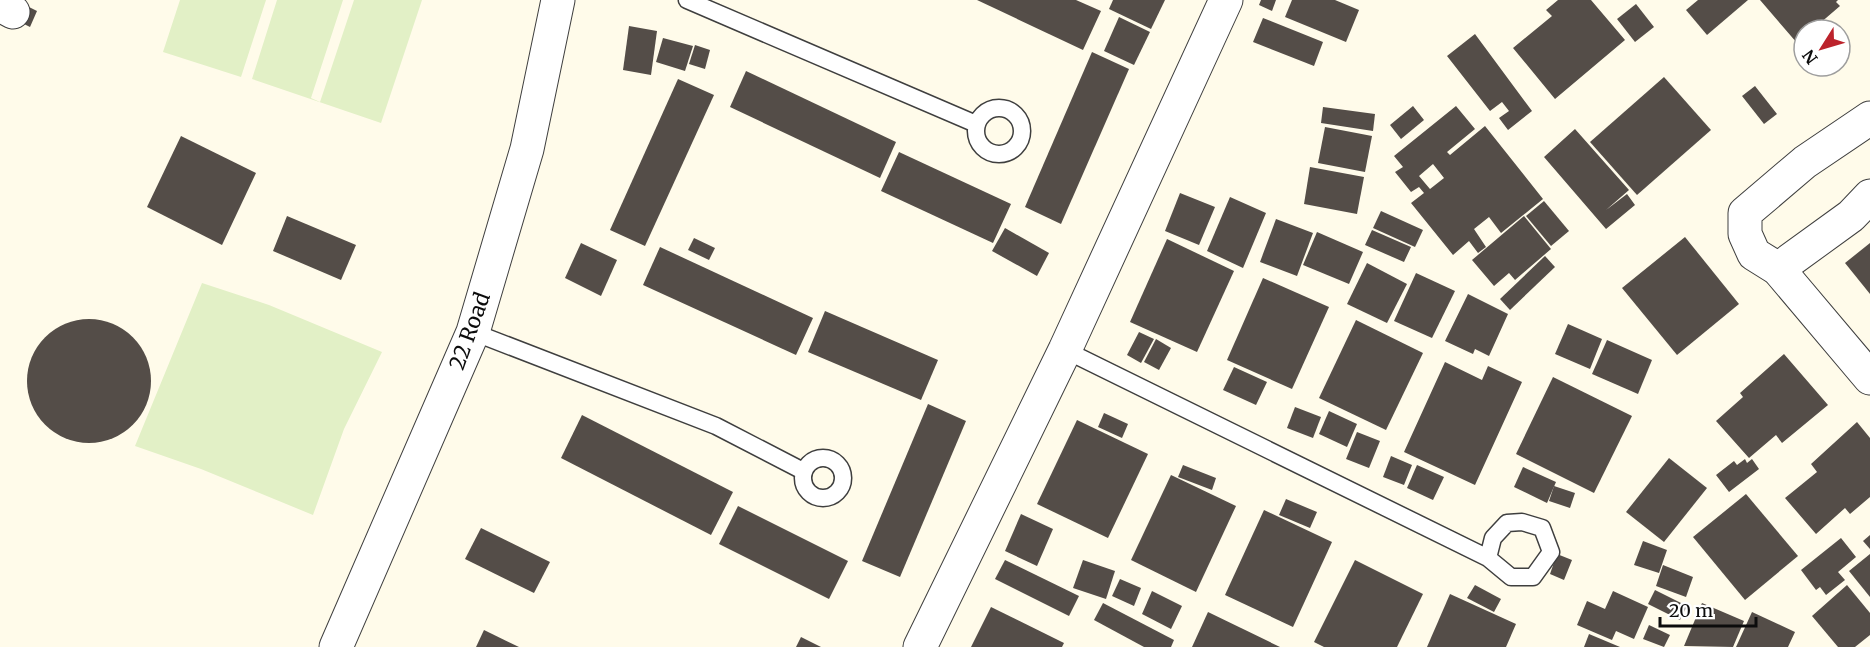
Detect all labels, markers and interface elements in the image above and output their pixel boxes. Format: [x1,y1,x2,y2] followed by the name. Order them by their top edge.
[1792,18,1852,78] north arrow
[1798,46,1822,68] text: N
[443,288,496,373] street label: 22 Road
[1660,590,1756,628] scale bar
[1669,599,1713,622] text: 20 m

